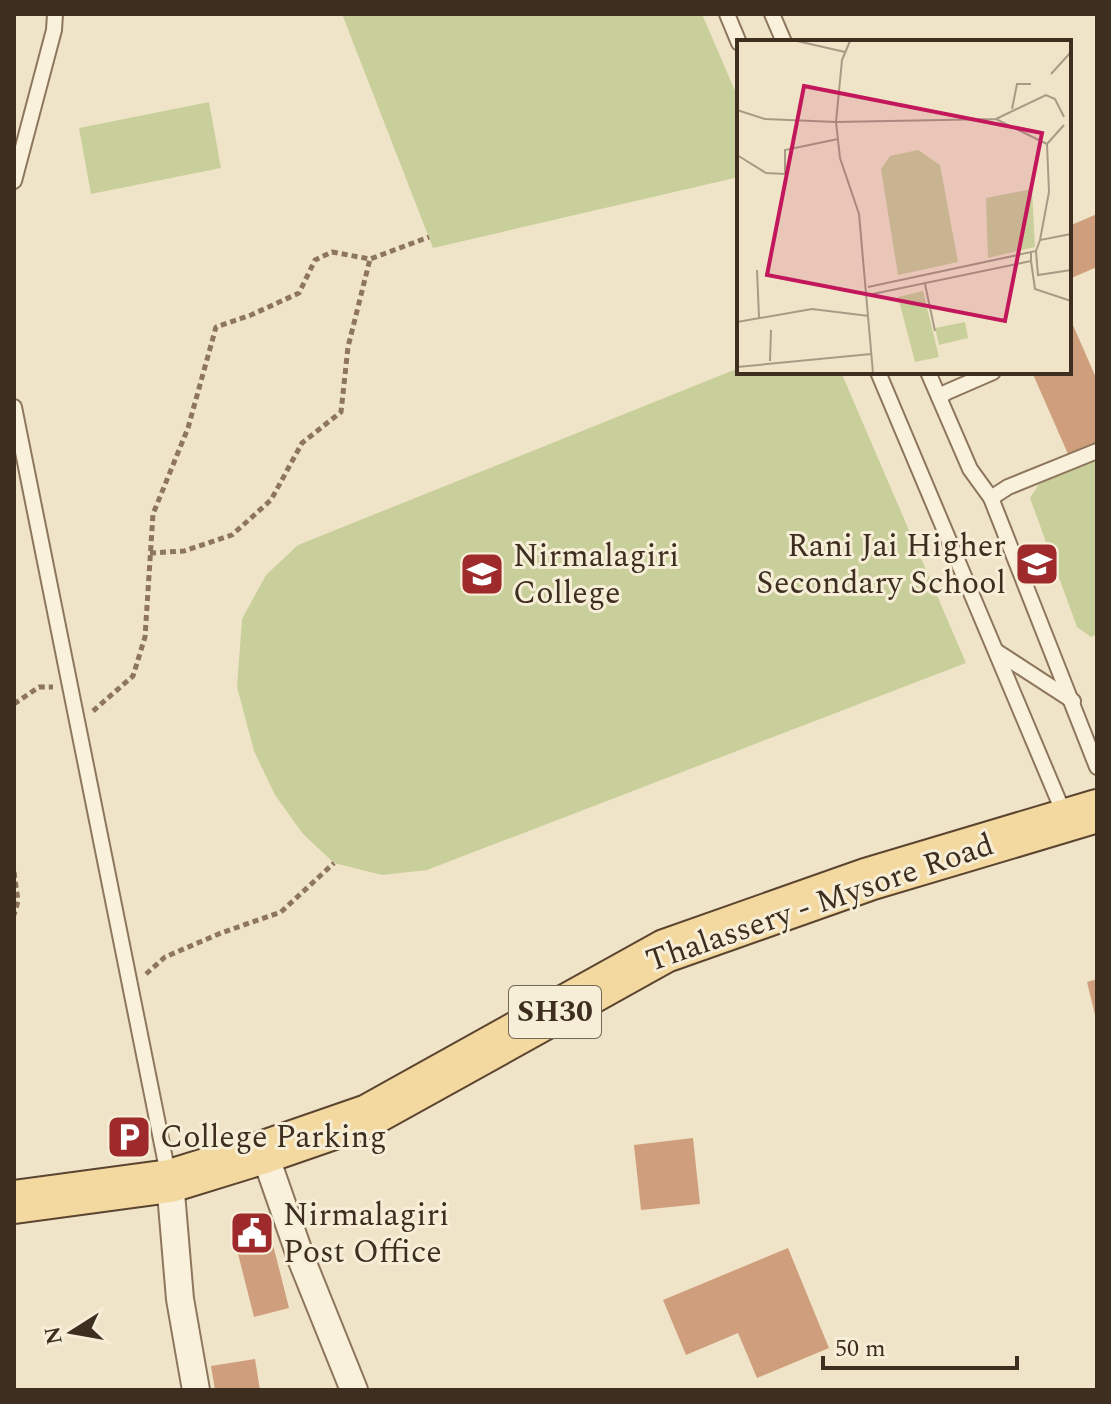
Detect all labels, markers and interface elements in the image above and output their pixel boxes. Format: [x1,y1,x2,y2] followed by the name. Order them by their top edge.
[737,40,1071,374] inset map
[756,522,1006,608] place label: Rani Jai Higher Secondary School
[513,532,679,618] place label: Nirmalagiri College
[1013,540,1061,588] school or university icon: Rani Jai Higher Secondary School
[458,550,506,598] school or university icon: Nirmalagiri College
[639,820,1001,986] street label: Thalassery - Mysore Road
[509,986,601,1038] road number: SH30
[105,1113,153,1161] parking icon: College Parking
[160,1113,387,1162] place label: College Parking
[283,1191,449,1277] place label: Nirmalagiri Post Office
[228,1209,276,1257] public building icon: Nirmalagiri Post Office
[32,1292,112,1372] north arrow
[823,1320,1017,1370] scale bar
[36,1324,72,1347] text: N
[835,1331,886,1367] text: 50 m

